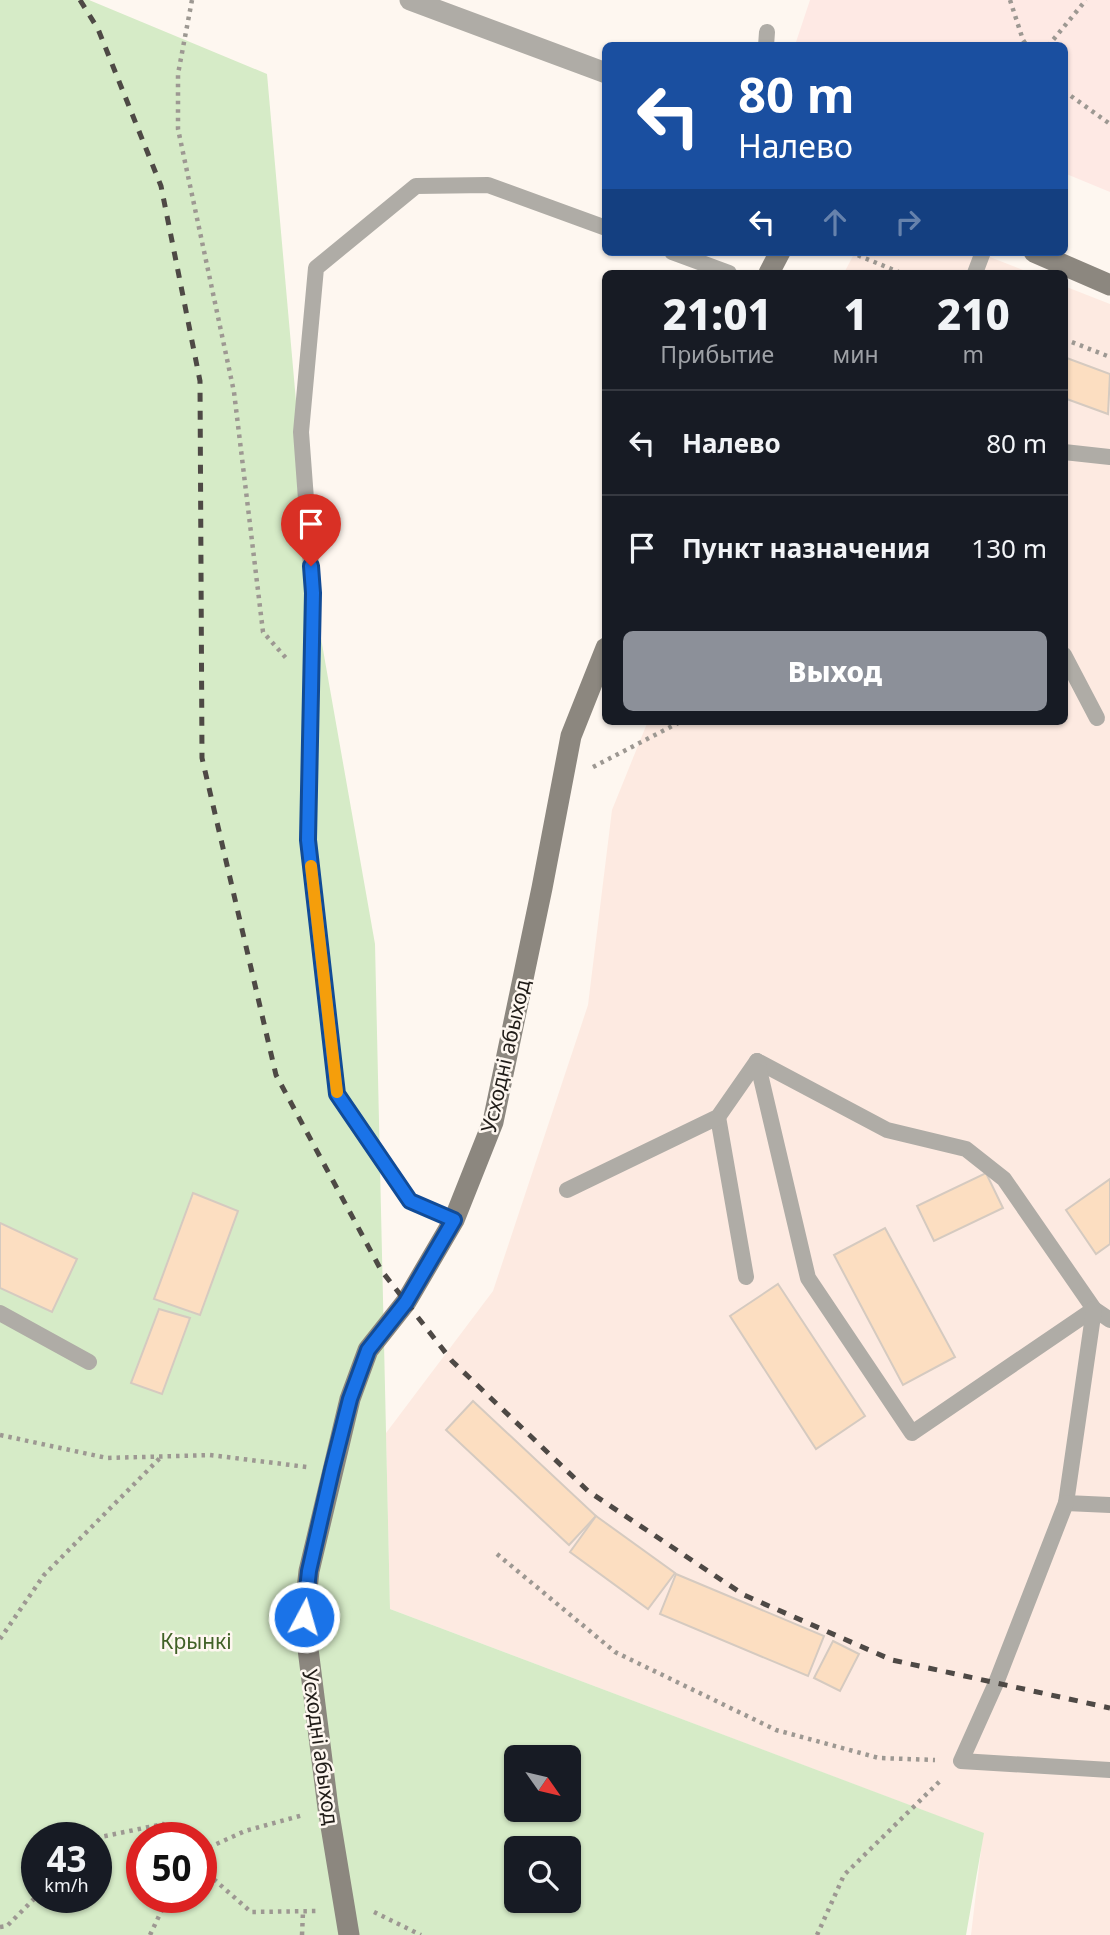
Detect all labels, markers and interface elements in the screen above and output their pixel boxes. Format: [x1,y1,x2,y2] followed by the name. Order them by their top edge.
[738,61,855,127] text: 80 m
[623,70,714,161] icon: left
[738,124,853,167] text: Налево
[743,203,781,241] icon: left
[816,203,854,241] icon: ahead
[889,203,927,241] icon: right
[663,285,772,342] text: 21:01
[843,285,868,342] text: 1
[937,285,1010,342] text: 210
[660,338,774,370] text: Прибытие
[833,338,879,370] text: мин
[963,338,984,370] text: m
[623,424,661,462] icon: left
[682,425,781,461] text: Налево
[986,425,1047,461] text: 80 m
[281,494,341,566] pin
[292,505,330,543] icon: arrive
[623,529,661,567] icon: arrive
[682,530,930,566] text: Пункт назначения
[971,530,1047,566] text: 130 m
[623,631,1047,711] button: Выход
[474,976,536,1135] street label: Усходні абыход
[267,1580,341,1654] position arrow
[160,1627,232,1655] park label: Крынкі
[296,1668,346,1827] street label: Усходні абыход
[504,1745,581,1822] north arrow
[504,1745,581,1913] map controls
[126,1822,217,1913] speed limit sign: 50
[46,1835,87,1882] text: 43
[504,1836,581,1913] button: search
[44,1873,89,1897] text: km/h

